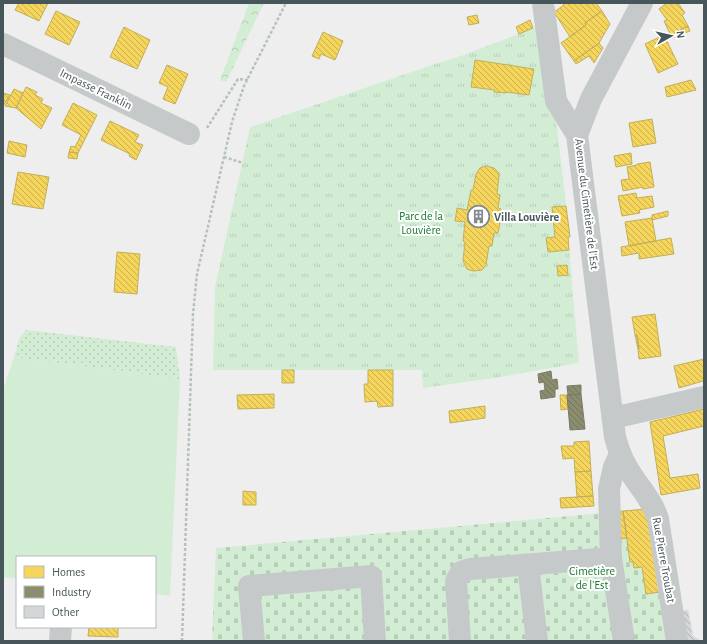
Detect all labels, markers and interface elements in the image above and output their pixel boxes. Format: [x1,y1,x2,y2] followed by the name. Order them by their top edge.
[651,16,691,56] north arrow
[674,30,686,39] text: N
[58,66,134,112] street label: Impasse Franklin
[573,138,601,270] street label: Avenue du Cimetière de l'Est
[465,204,491,230] building icon: Villa Louvière
[399,210,443,236] park label: Parc de la Louvière
[494,211,560,223] place label: Villa Louvière
[651,516,677,604] street label: Rue Pierre Troubat
[16,556,156,628] legend
[569,565,615,591] park label: Cimetière de l’Est
[52,566,85,578] text: Homes
[52,586,91,599] text: Industry
[52,606,79,618] text: Other

